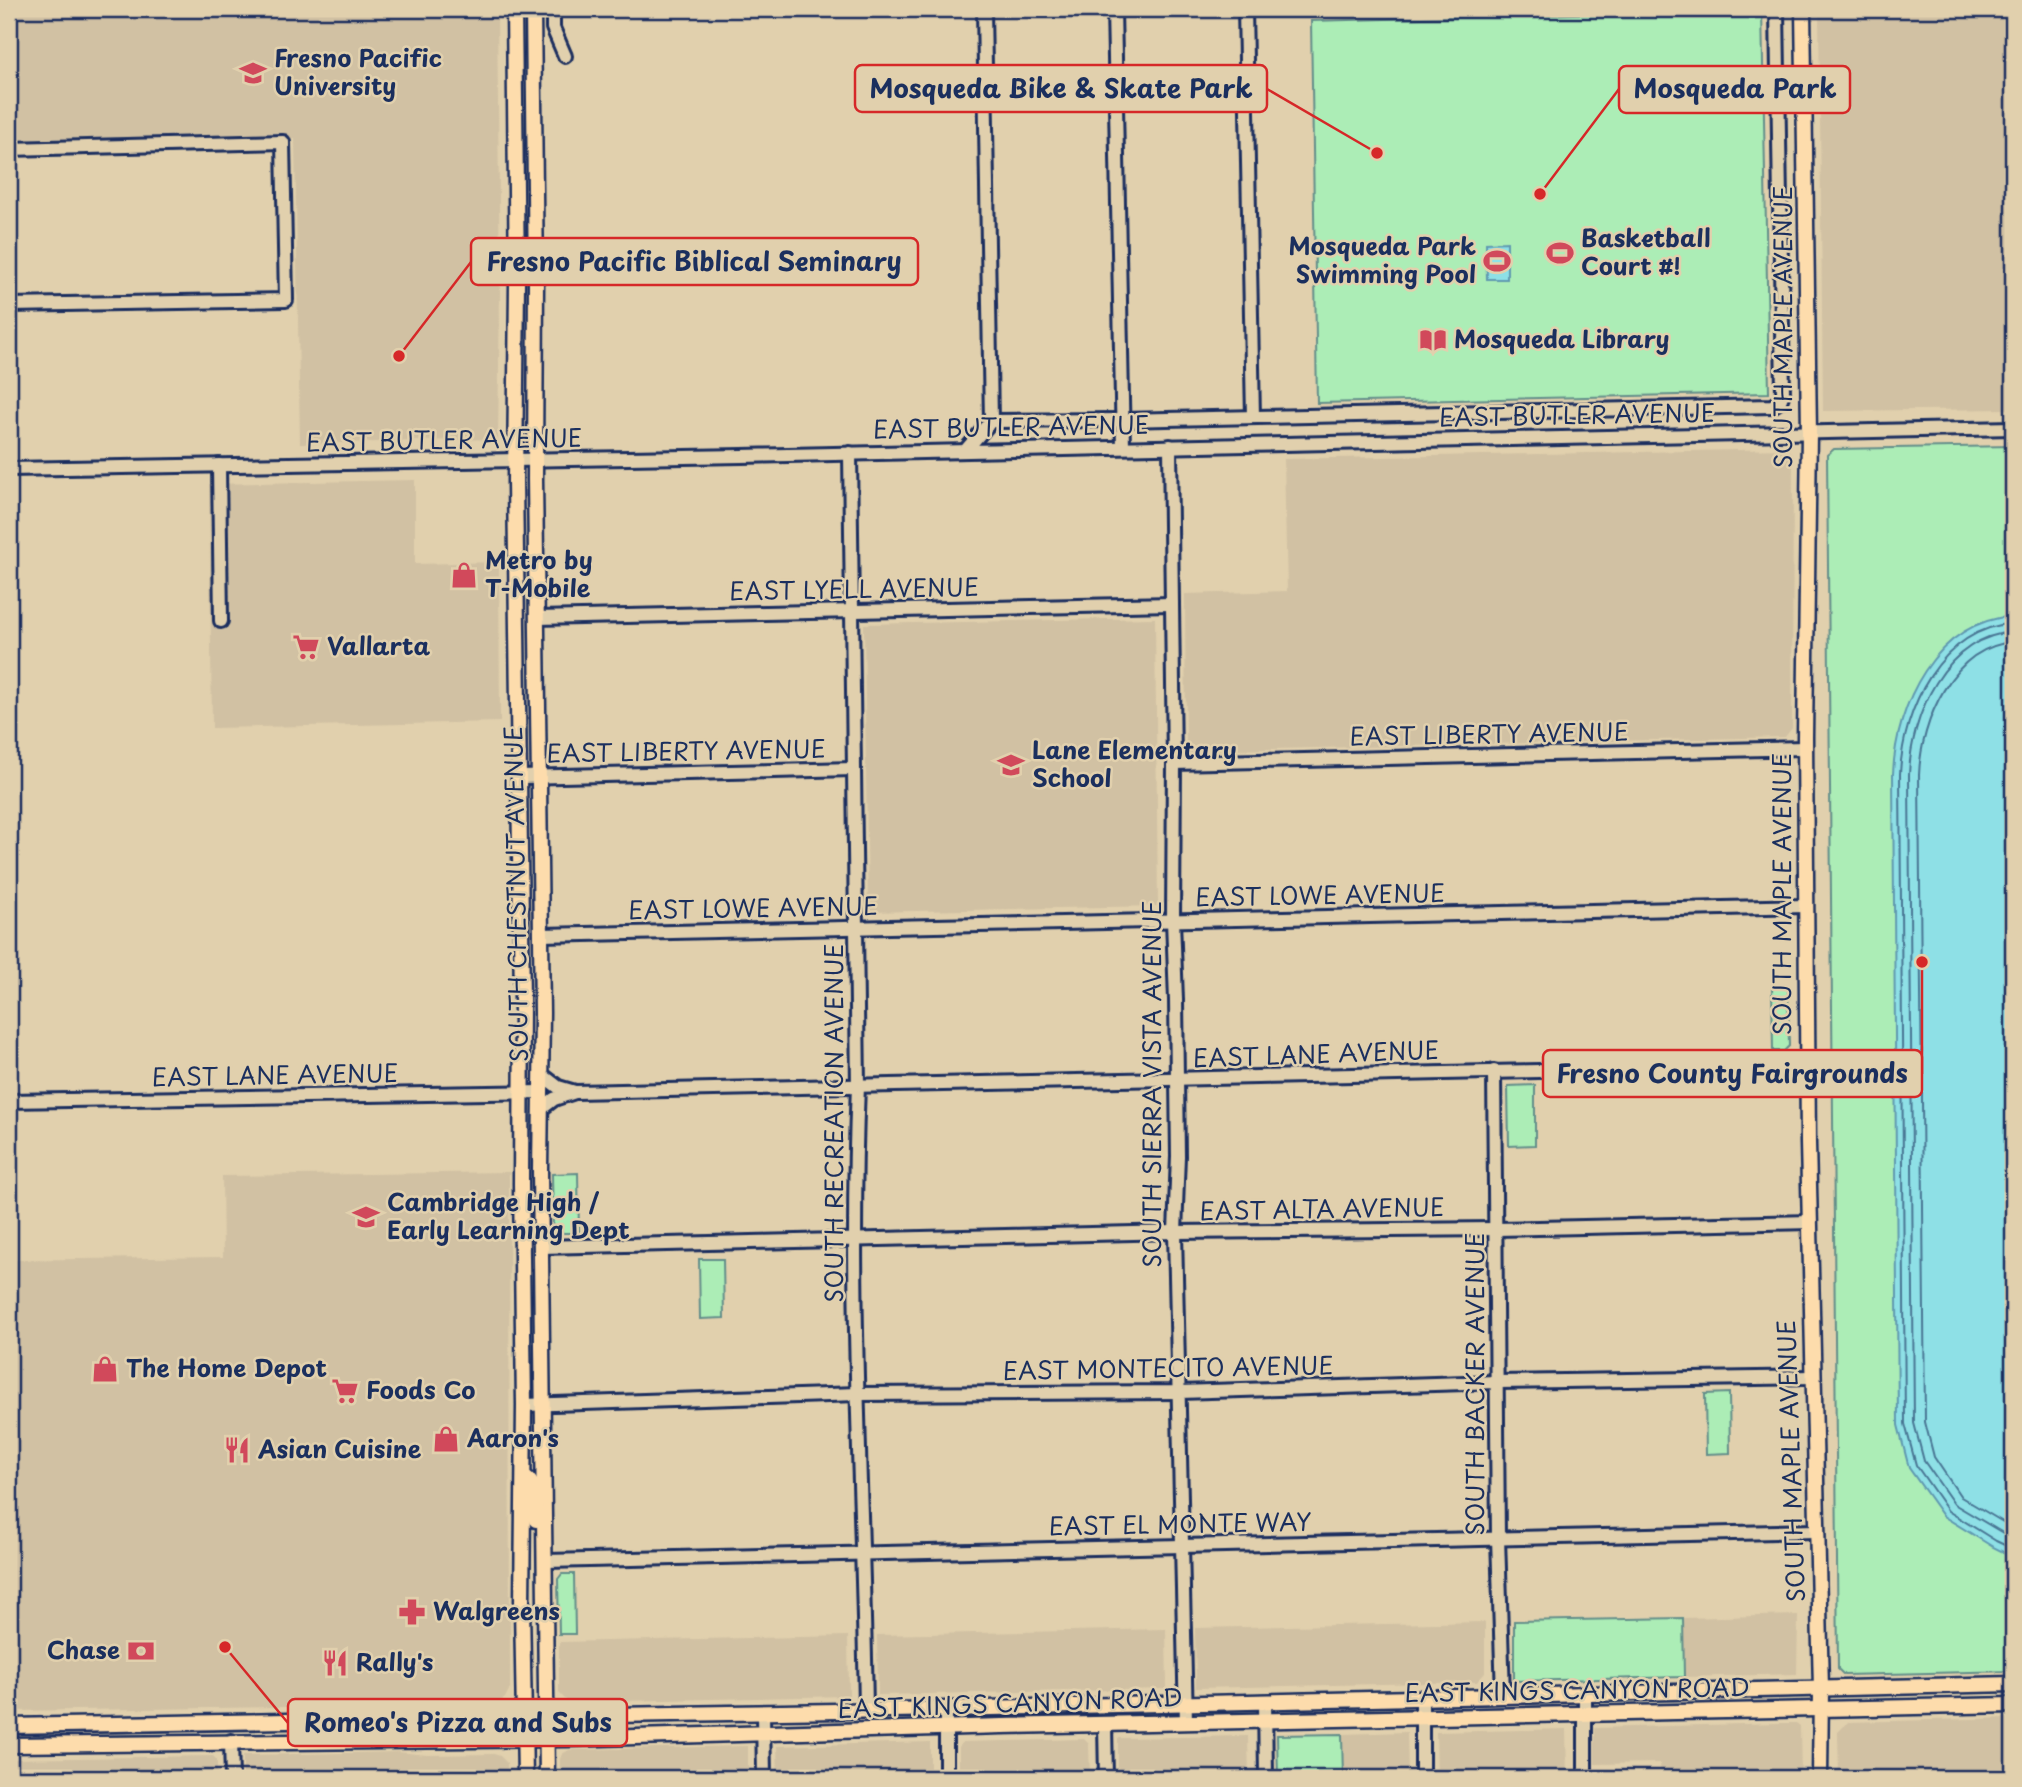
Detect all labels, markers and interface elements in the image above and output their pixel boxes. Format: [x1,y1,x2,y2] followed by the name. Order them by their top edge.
[274,39,442,103] place label: Fresno Pacific University
[238,58,268,88] school or university icon: Fresno Pacific University
[855,65,1267,112] callout: Mosqueda Bike & Skate Park
[1619,66,1850,113] callout: Mosqueda Park
[869,68,1253,107] text: Mosqueda Bike & Skate Park
[1633,68,1837,107] text: Mosqueda Park
[1764,186,1800,468] street label: SOUTH MAPLE AVENUE
[1581,219,1710,283] place label: Basketball Court #!
[1288,227,1476,291] place label: Mosqueda Park Swimming Pool
[471,238,918,285] callout: Fresno Pacific Biblical Seminary
[1545,238,1575,268] sports icon: Basketball Court #!
[486,241,902,280] text: Fresno Pacific Biblical Seminary
[1482,246,1512,276] sports icon: Mosqueda Park Swimming Pool
[1454,320,1669,356] place label: Mosqueda Library
[1418,325,1448,355] library icon: Mosqueda Library
[1438,394,1716,434] street label: EAST BUTLER AVENUE
[872,406,1150,446] street label: EAST BUTLER AVENUE
[305,419,583,459] street label: EAST BUTLER AVENUE
[485,541,593,605] place label: Metro by T-Mobile
[449,560,479,590] shop icon: Metro by T-Mobile
[729,568,979,608] street label: EAST LYELL AVENUE
[327,627,430,663] place label: Vallarta
[291,632,321,662] supermarket icon: Vallarta
[1349,713,1629,753] street label: EAST LIBERTY AVENUE
[494,726,536,1062] street label: SOUTH CHESTNUT AVENUE
[546,730,826,770] street label: EAST LIBERTY AVENUE
[1032,731,1237,795] place label: Lane Elementary School
[996,750,1026,780] school or university icon: Lane Elementary School
[1763,753,1799,1035] street label: SOUTH MAPLE AVENUE
[1195,874,1445,914] street label: EAST LOWE AVENUE
[628,887,878,927] street label: EAST LOWE AVENUE
[1133,900,1169,1268] street label: SOUTH SIERRA VISTA AVENUE
[815,943,851,1303] street label: SOUTH RECREATION AVENUE
[1192,1031,1440,1075] street label: EAST LANE AVENUE
[1543,1050,1922,1097] callout: Fresno County Fairgrounds
[1556,1053,1908,1092] text: Fresno County Fairgrounds
[151,1054,399,1094] street label: EAST LANE AVENUE
[387,1183,630,1247] place label: Cambridge High / Early Learning Dept
[1199,1188,1445,1228] street label: EAST ALTA AVENUE
[351,1202,381,1232] school or university icon: Cambridge High / Early Learning Dept
[1456,1232,1492,1536] street label: SOUTH BACKER AVENUE
[1767,1319,1813,1603] street label: SOUTH MAPLE AVENUE
[1002,1346,1334,1388] street label: EAST MONTECITO AVENUE
[126,1349,327,1385] place label: The Home Depot
[90,1354,120,1384] shop icon: The Home Depot
[366,1371,476,1407] place label: Foods Co
[330,1376,360,1406] supermarket icon: Foods Co
[466,1419,559,1455] place label: Aaron's
[431,1424,461,1454] shop icon: Aaron's
[257,1430,422,1466] place label: Asian Cuisine
[222,1435,252,1465] restaurant icon: Asian Cuisine
[1048,1503,1312,1543] street label: EAST EL MONTE WAY
[433,1592,560,1628] place label: Walgreens
[397,1597,427,1627] pharmacy icon: Walgreens
[47,1631,120,1667] place label: Chase
[126,1636,156,1666] bank icon: Chase
[356,1643,434,1679] place label: Rally's
[320,1648,350,1678] restaurant icon: Rally's
[1404,1668,1750,1710] street label: EAST KINGS CANYON ROAD
[837,1678,1183,1726] street label: EAST KINGS CANYON ROAD
[288,1699,627,1746] callout: Romeo's Pizza and Subs
[304,1702,612,1741] text: Romeo's Pizza and Subs

